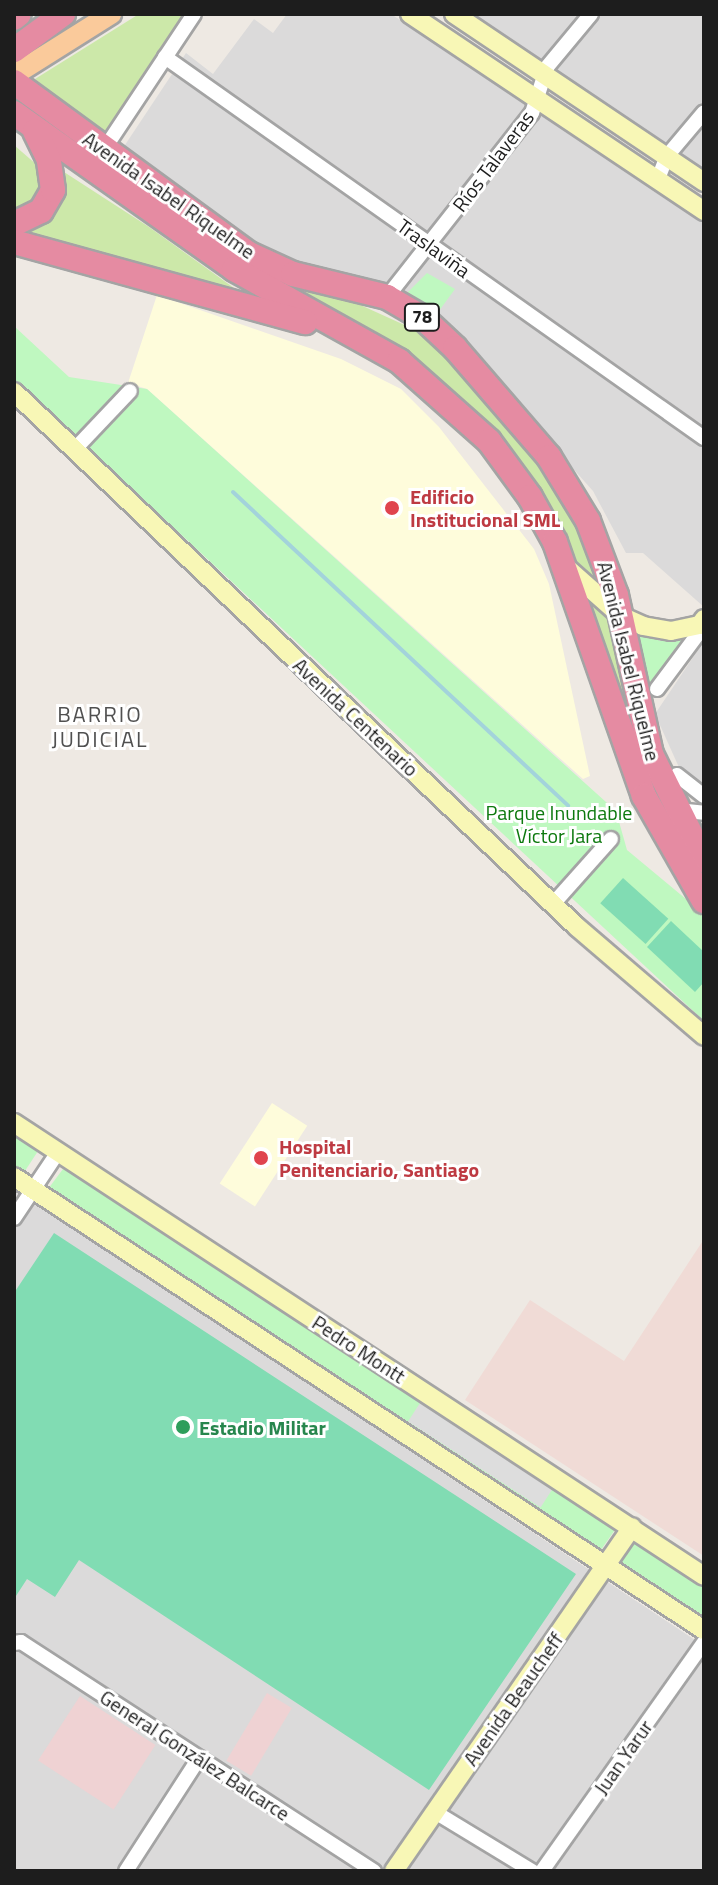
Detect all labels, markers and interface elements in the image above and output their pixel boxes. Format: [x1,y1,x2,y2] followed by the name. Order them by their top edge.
[447,106,539,216] street label: Ríos Talaveras
[78,127,260,263] street label: Avenida Isabel Riquelme
[393,214,475,282] street label: Traslaviña
[402,303,442,331] road number: 78
[410,484,560,531] place label: Edificio Institucional SML
[381,497,403,519] marker: Edificio Institucional SML
[593,559,665,763] street label: Avenida Isabel Riquelme
[288,653,424,781] street label: Avenida Centenario
[51,701,149,752] district label: BARRIO JUDICIAL
[486,801,632,848] park label: Parque Inundable Víctor Jara
[279,1134,479,1181] place label: Hospital Penitenciario, Santiago
[250,1147,272,1169] marker: Hospital Penitenciario, Santiago
[308,1310,410,1388] street label: Pedro Montt
[199,1415,326,1439] place label: Estadio Militar
[174,1418,192,1436] marker: Estadio Militar
[458,1628,568,1770] street label: Avenida Beaucheff
[96,1685,294,1825] street label: General González Balcarce
[589,1715,657,1799] street label: Juan Yarur

